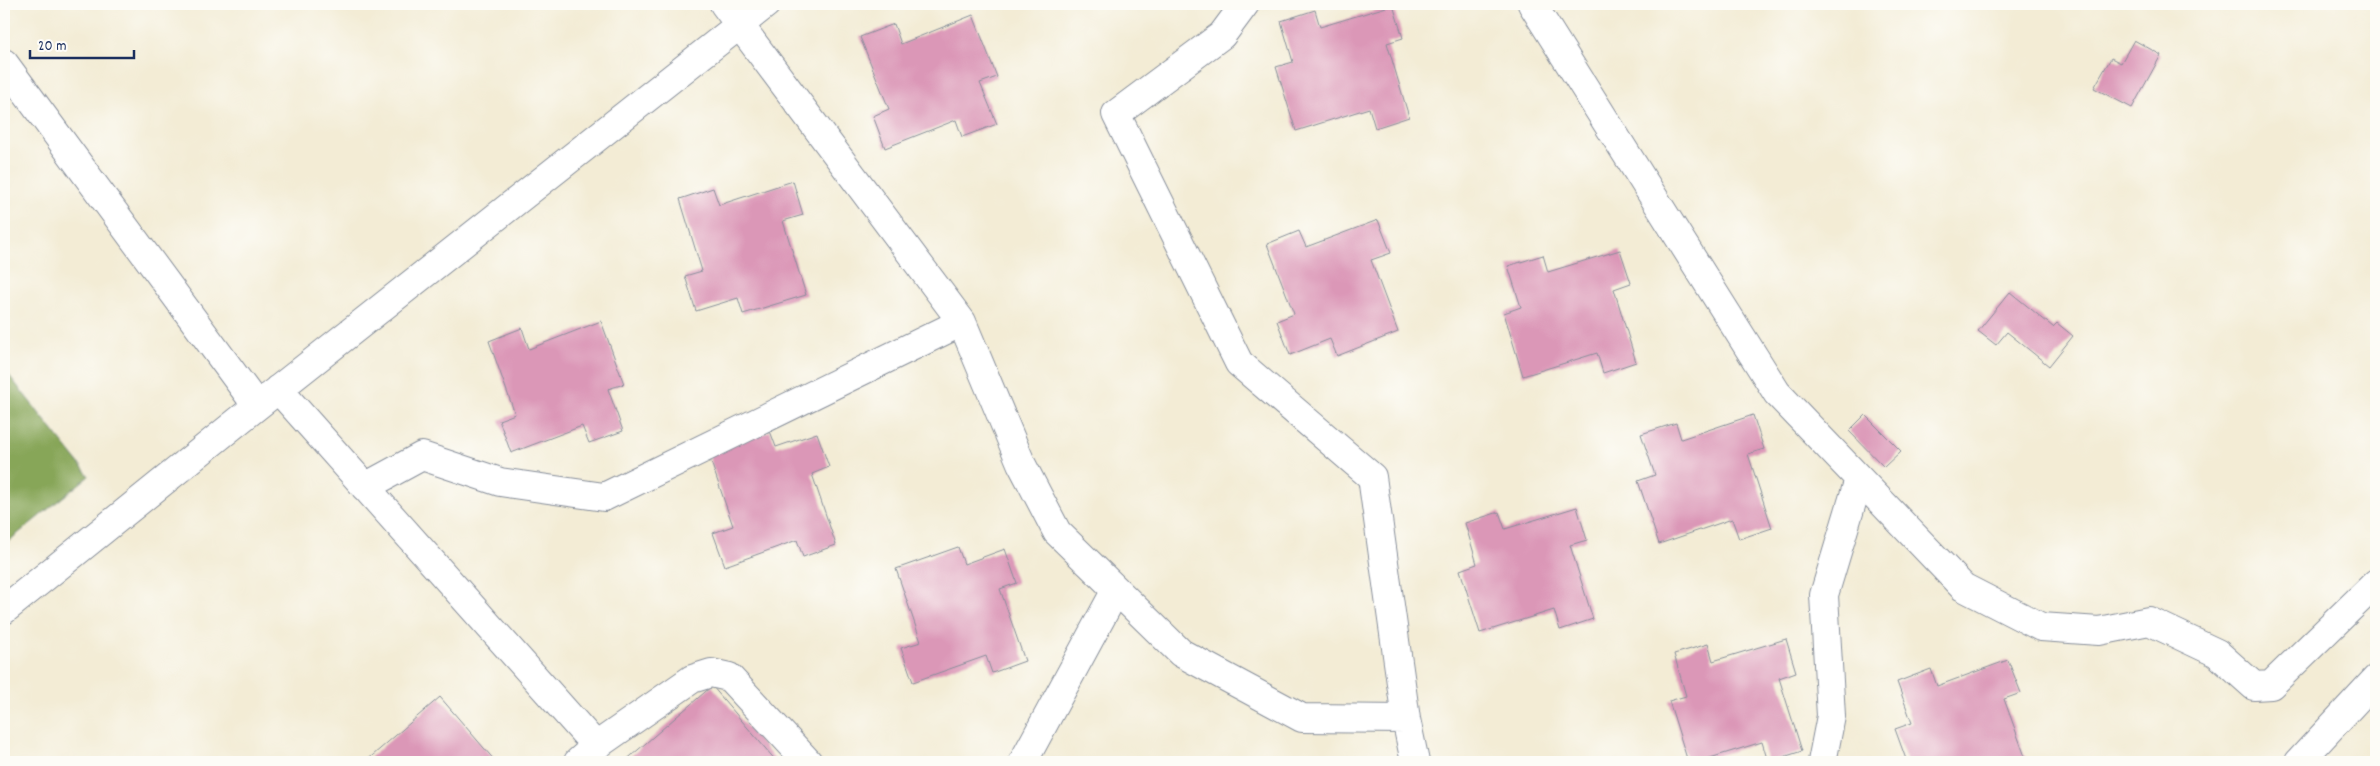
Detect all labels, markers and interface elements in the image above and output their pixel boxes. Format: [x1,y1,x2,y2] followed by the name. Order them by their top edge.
[30,28,134,60] scale bar
[38,36,66,58] text: 20 m

